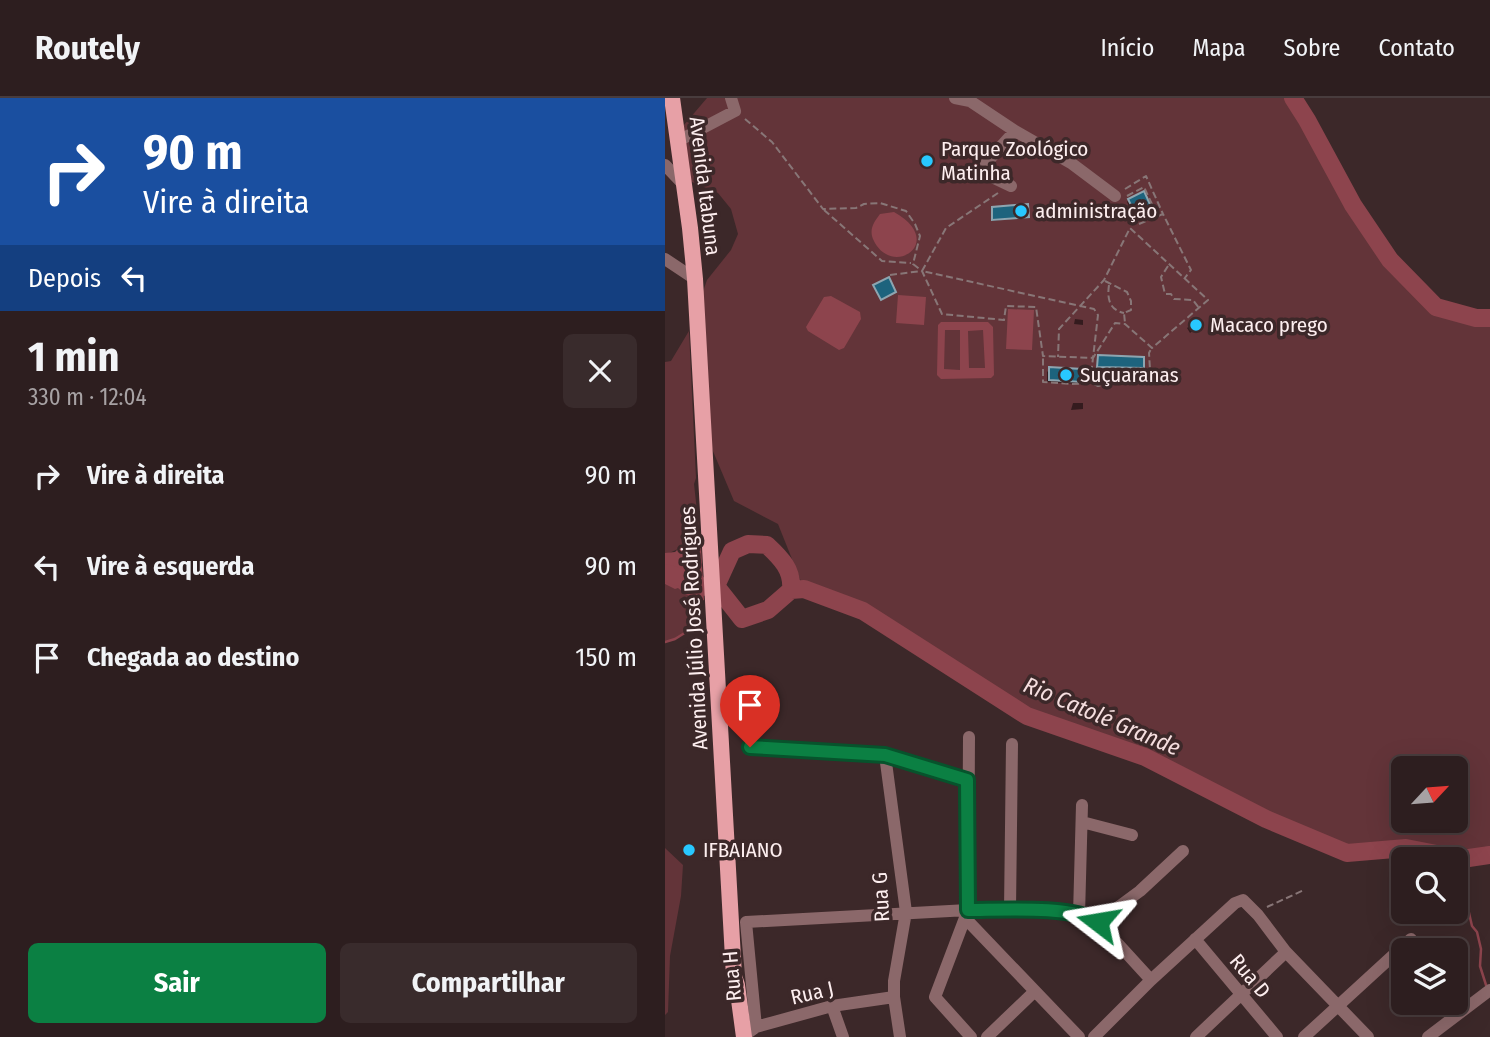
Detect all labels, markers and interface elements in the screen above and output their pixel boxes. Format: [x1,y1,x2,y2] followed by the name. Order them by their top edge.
[35,28,140,68] text: Routely
[1101,34,1154,62] text: Início
[1192,34,1246,62] text: Mapa
[1284,34,1340,62] text: Sobre
[1378,34,1455,62] text: Contato
[684,115,726,257] street label: Avenida Itabuna
[143,123,243,182] text: 90 m
[28,126,119,217] icon: right
[941,136,1088,186] place label: Parque Zoológico Matinha
[919,153,935,169] marker: Parque Zoológico Matinha
[143,183,309,221] text: Vire à direita
[1035,198,1157,224] place label: administração
[1013,203,1029,219] marker: administração
[115,259,153,297] icon: left
[28,263,101,294] text: Depois
[1210,312,1328,338] place label: Macaco prego
[1188,317,1204,333] marker: Macaco prego
[28,332,119,382] text: 1 min
[563,334,637,408] button: close
[1080,362,1179,388] place label: Suçuaranas
[1058,367,1074,383] marker: Suçuaranas
[28,383,147,411] text: 330 m · 12:04
[28,457,66,495] icon: right
[87,460,225,491] text: Vire à direita
[585,460,637,491] text: 90 m
[675,505,713,751] street label: Avenida Júlio José Rodrigues
[28,548,66,586] icon: left
[87,551,254,582] text: Vire à esquerda
[585,551,637,582] text: 90 m
[28,639,66,677] icon: arrive
[87,642,299,673] text: Chegada ao destino
[575,642,637,673] text: 150 m
[1019,670,1185,762] water label: Rio Catolé Grande
[720,675,780,747] pin
[731,686,769,724] icon: arrive
[1391,756,1468,833] north arrow
[1391,756,1468,1015] map controls
[703,837,783,863] place label: IFBAIANO
[681,842,697,858] marker: IFBAIANO
[1391,847,1468,924] button: search
[867,872,895,922] street label: Rua G
[1061,885,1135,959] position arrow
[1391,938,1468,1015] button: layers
[28,943,326,1023] button: Sair
[340,943,637,1023] button: Compartilhar
[1224,949,1276,1003] street label: Rua D
[717,950,747,1002] street label: Rua H
[788,975,836,1011] street label: Rua J

